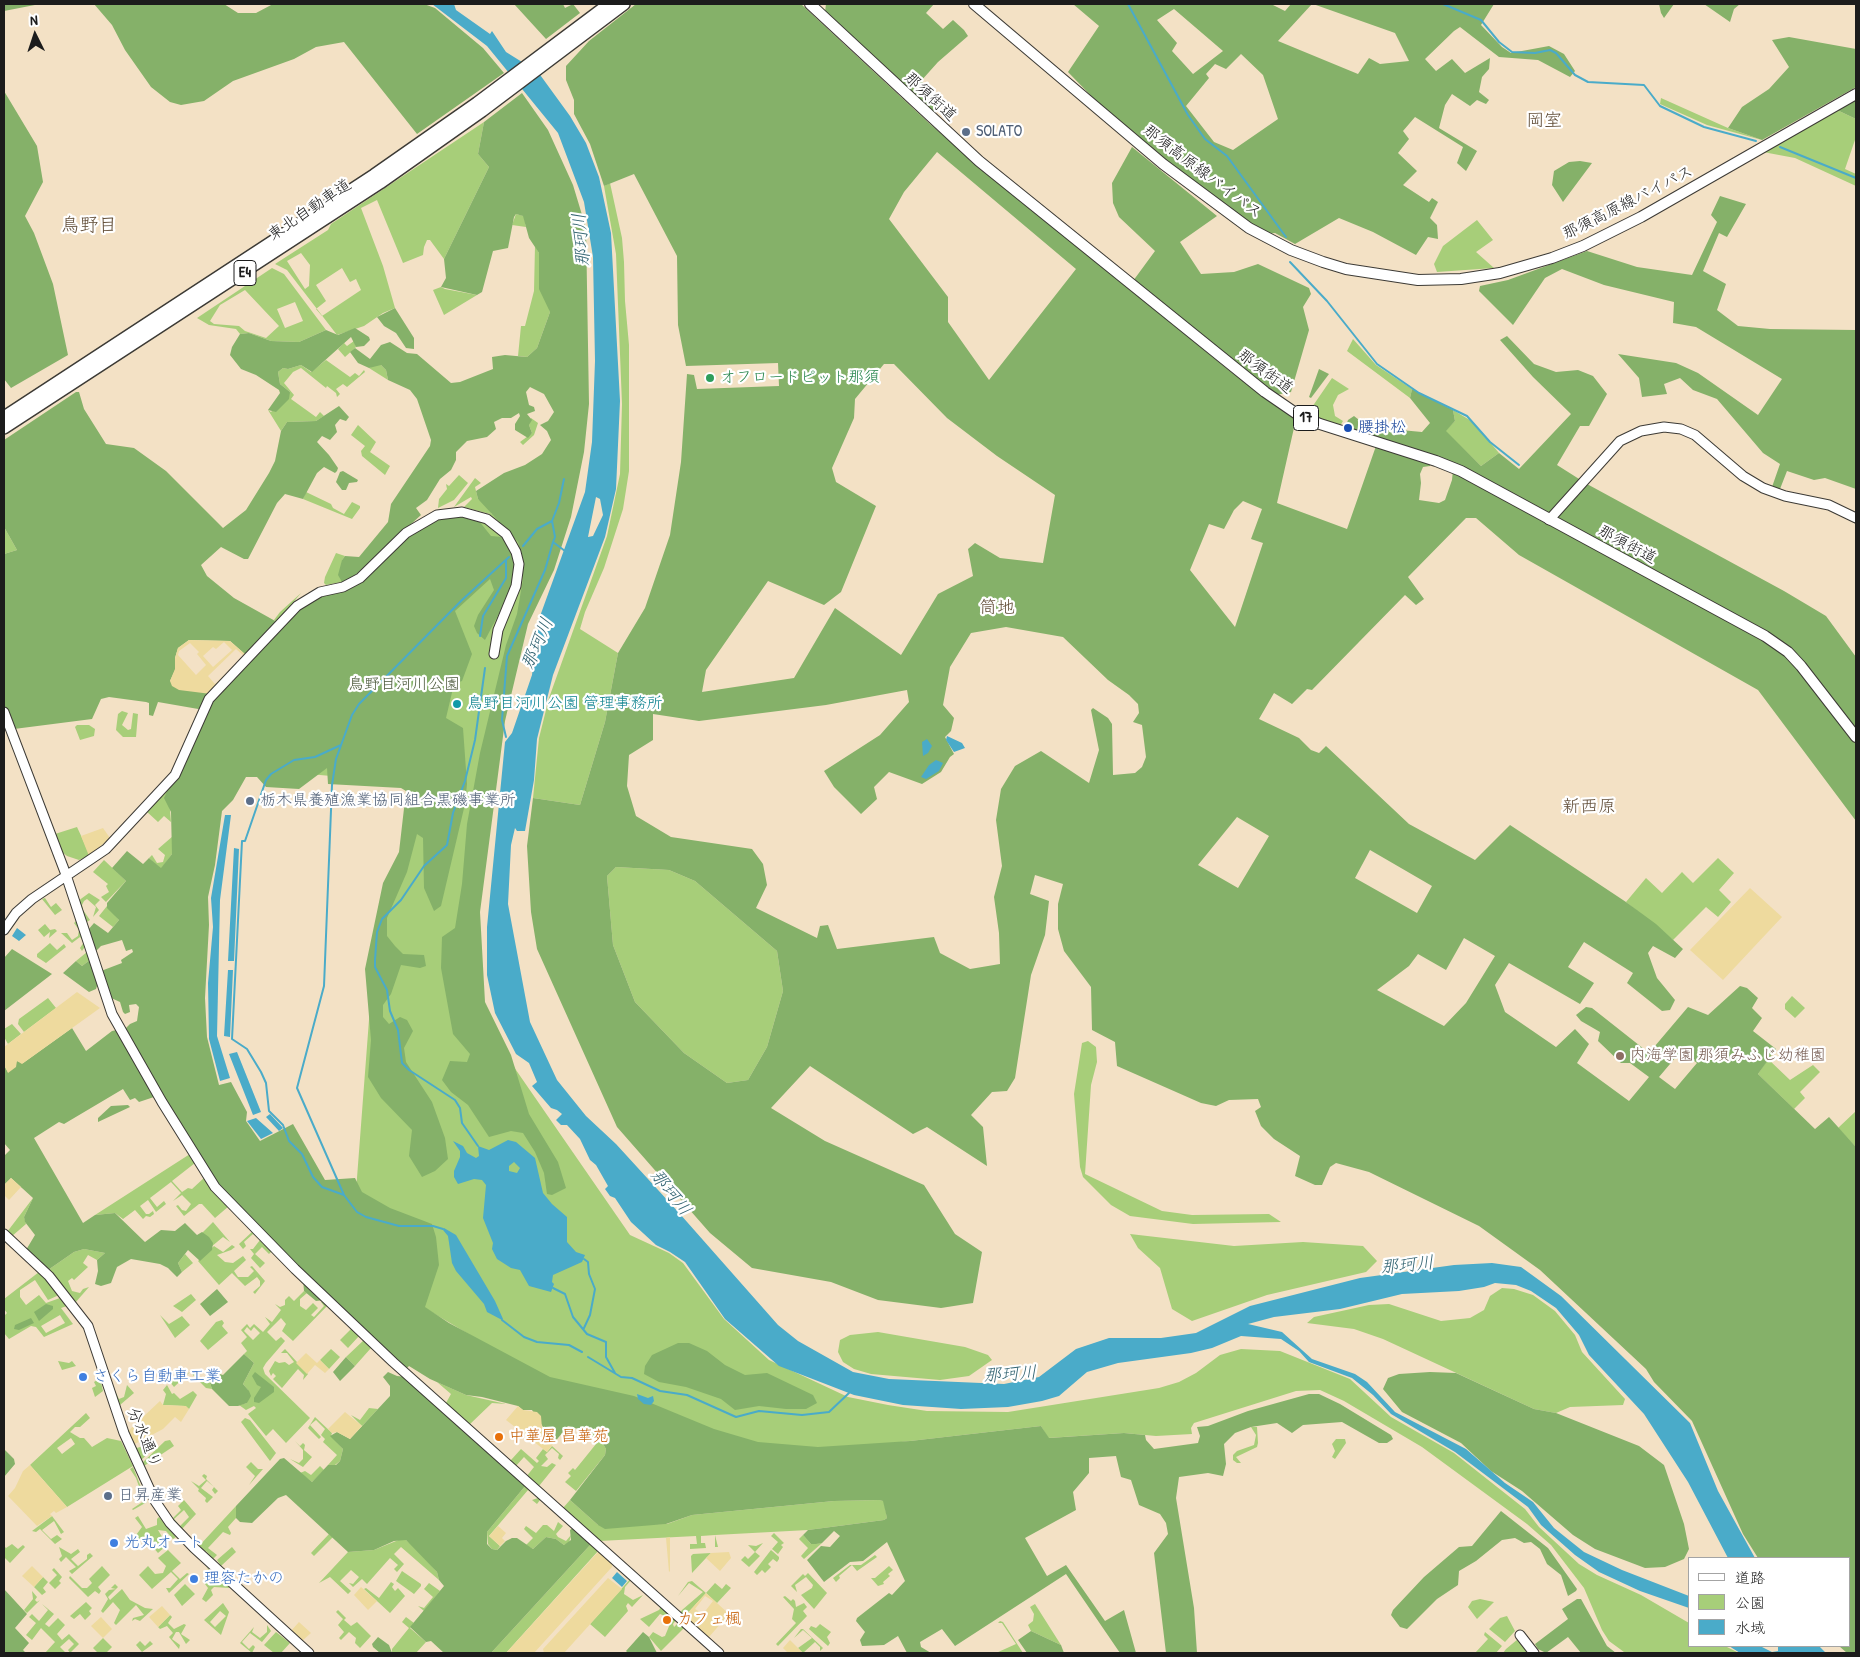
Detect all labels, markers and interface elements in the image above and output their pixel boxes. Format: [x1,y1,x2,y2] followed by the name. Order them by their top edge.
[10,10,60,60] north arrow
[30,10,38,29] text: N
[900,68,960,126] street label: 那須街道
[1526,110,1562,132] district label: 岡室
[1139,121,1265,223] street label: 那須高原線バイパス
[976,122,1022,142] place label: SOLATO
[960,126,972,138] marker: SOLATO
[1559,162,1697,244] street label: 那須高原線バイパス
[265,175,355,245] street label: 東北自動車道
[569,212,595,268] water label: 那珂川
[61,215,117,237] district label: 鳥野目
[234,260,256,286] road number: E4
[1233,345,1297,399] street label: 那須街道
[720,368,880,388] place label: オフロードピット那須
[704,372,716,384] marker: オフロードピット那須
[1294,406,1318,430] road number: 17
[1358,418,1406,438] place label: 腰掛松
[1342,422,1354,434] marker: 腰掛松
[1594,522,1660,568] street label: 那須街道
[979,597,1015,619] district label: 筒地
[518,615,558,673] water label: 那珂川
[348,675,460,695] park label: 鳥野目河川公園
[467,694,663,714] place label: 鳥野目河川公園 管理事務所
[451,698,463,710] marker: 鳥野目河川公園 管理事務所
[260,791,516,811] place label: 栃木県養殖漁業協同組合黒磯事業所
[244,795,256,807] marker: 栃木県養殖漁業協同組合黒磯事業所
[1562,796,1616,818] district label: 新西原
[1630,1046,1826,1066] place label: 内海学園 那須みふじ幼稚園
[1614,1050,1626,1062] marker: 内海学園 那須みふじ幼稚園
[645,1165,695,1221] water label: 那珂川
[1379,1252,1435,1280] water label: 那珂川
[982,1362,1038,1388] water label: 那珂川
[93,1367,221,1387] place label: さくら自動車工業
[77,1371,89,1383] marker: さくら自動車工業
[123,1405,165,1471] street label: 分水通り
[509,1427,609,1447] place label: 中華屋 昌華苑
[493,1431,505,1443] marker: 中華屋 昌華苑
[118,1486,182,1506] place label: 日昇産業
[102,1490,114,1502] marker: 日昇産業
[124,1533,204,1553] place label: 光丸オート
[108,1537,120,1549] marker: 光丸オート
[1688,1557,1850,1647] legend
[1735,1567,1765,1588] text: 道路
[204,1569,284,1589] place label: 理容たかの
[188,1573,200,1585] marker: 理容たかの
[1735,1592,1765,1613] text: 公園
[677,1610,741,1630] place label: カフェ楓
[661,1614,673,1626] marker: カフェ楓
[1735,1617,1765,1638] text: 水域

